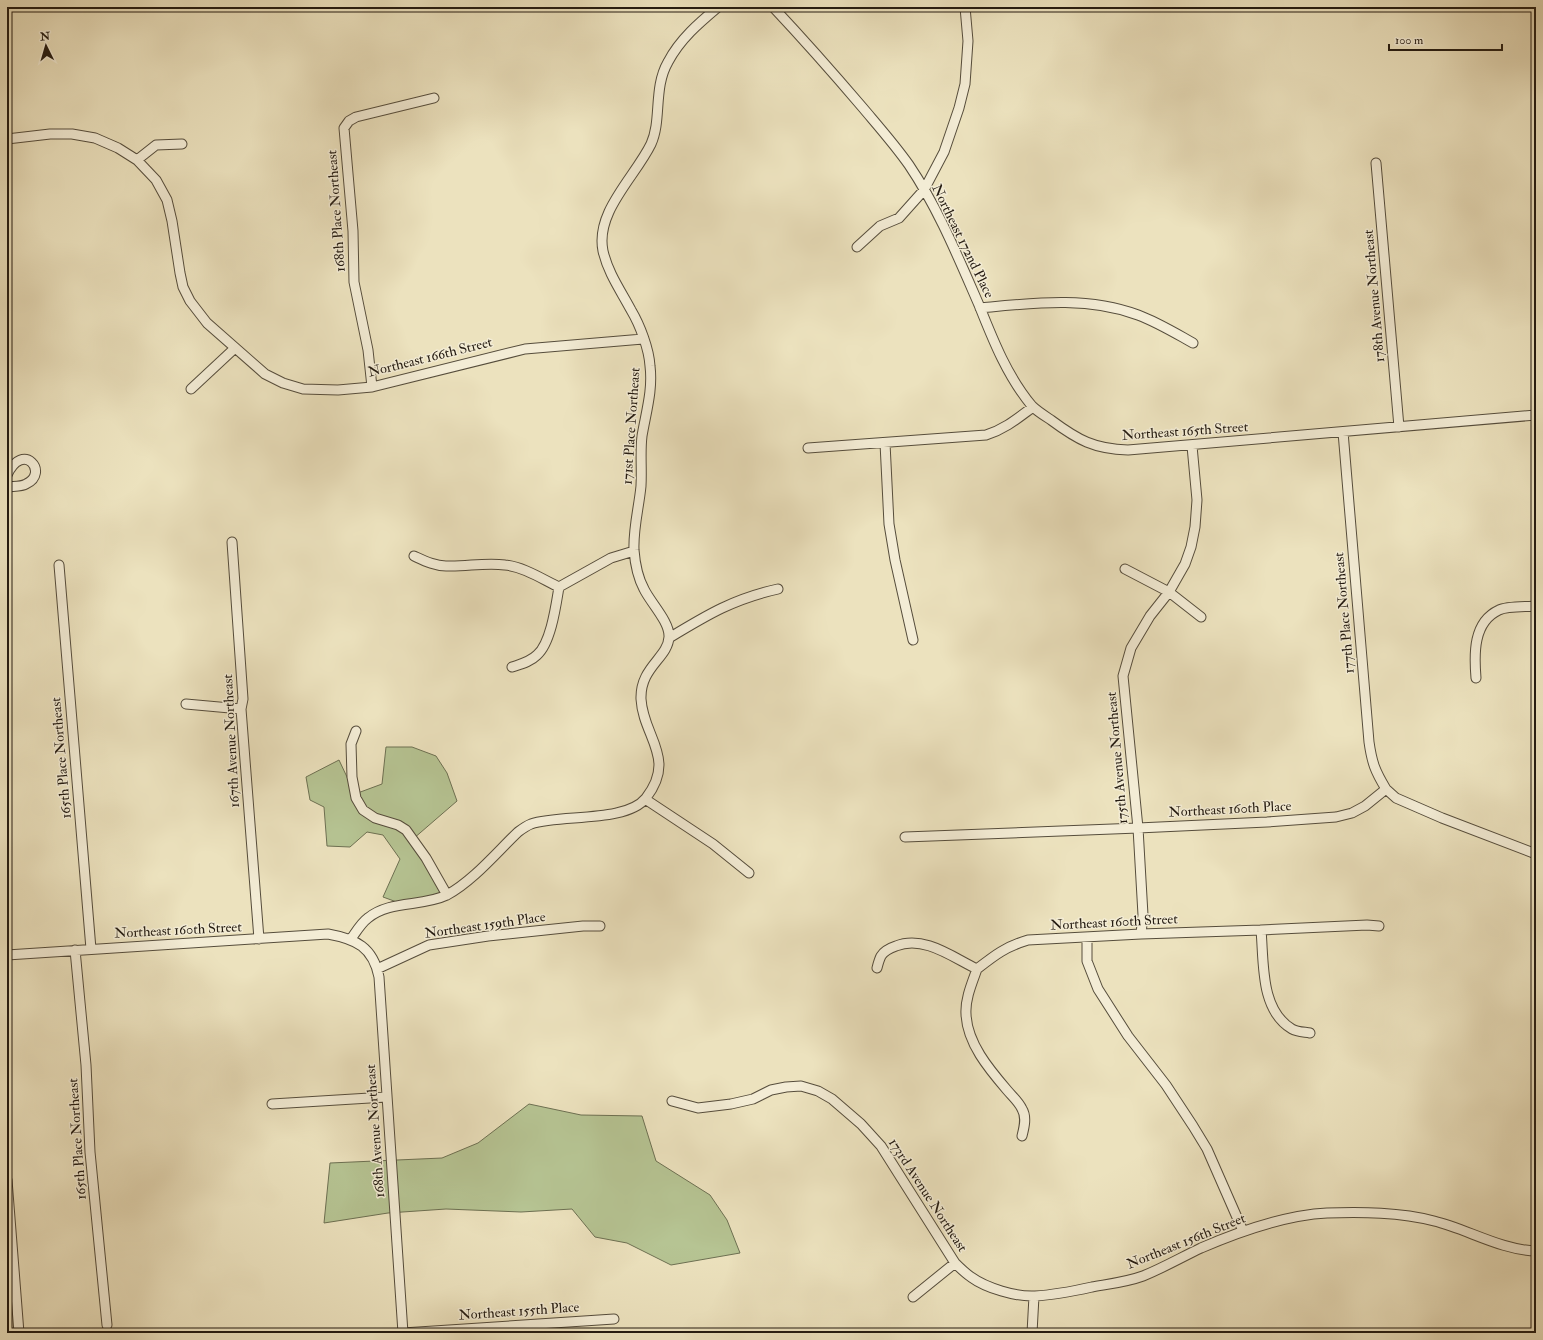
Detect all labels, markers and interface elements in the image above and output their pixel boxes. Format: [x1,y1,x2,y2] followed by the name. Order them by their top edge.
[26,26,66,66] north arrow
[1389,26,1502,52] scale bar
[39,30,52,44] text: N
[1395,33,1424,48] text: 100 m
[323,149,349,273] street label: 168th Place Northeast
[928,181,998,301] street label: Northeast 172nd Place
[1360,228,1388,363] street label: 178th Avenue Northeast
[366,333,494,381] street label: Northeast 166th Street
[618,366,644,485] street label: 171st Place Northeast
[1121,418,1249,444] street label: Northeast 165th Street
[1330,551,1358,674] street label: 177th Place Northeast
[219,673,243,808] street label: 167th Avenue Northeast
[1103,691,1131,825] street label: 175th Avenue Northeast
[47,696,75,819] street label: 165th Place Northeast
[1168,797,1292,821] street label: Northeast 160th Place
[423,908,547,942] street label: Northeast 159th Place
[1050,910,1179,934] street label: Northeast 160th Street
[114,918,243,942] street label: Northeast 160th Street
[362,1063,388,1198] street label: 168th Avenue Northeast
[64,1077,90,1200] street label: 165th Place Northeast
[885,1135,971,1255] street label: 173rd Avenue Northeast
[1124,1209,1248,1273] street label: Northeast 156th Street
[458,1298,580,1324] street label: Northeast 155th Place

